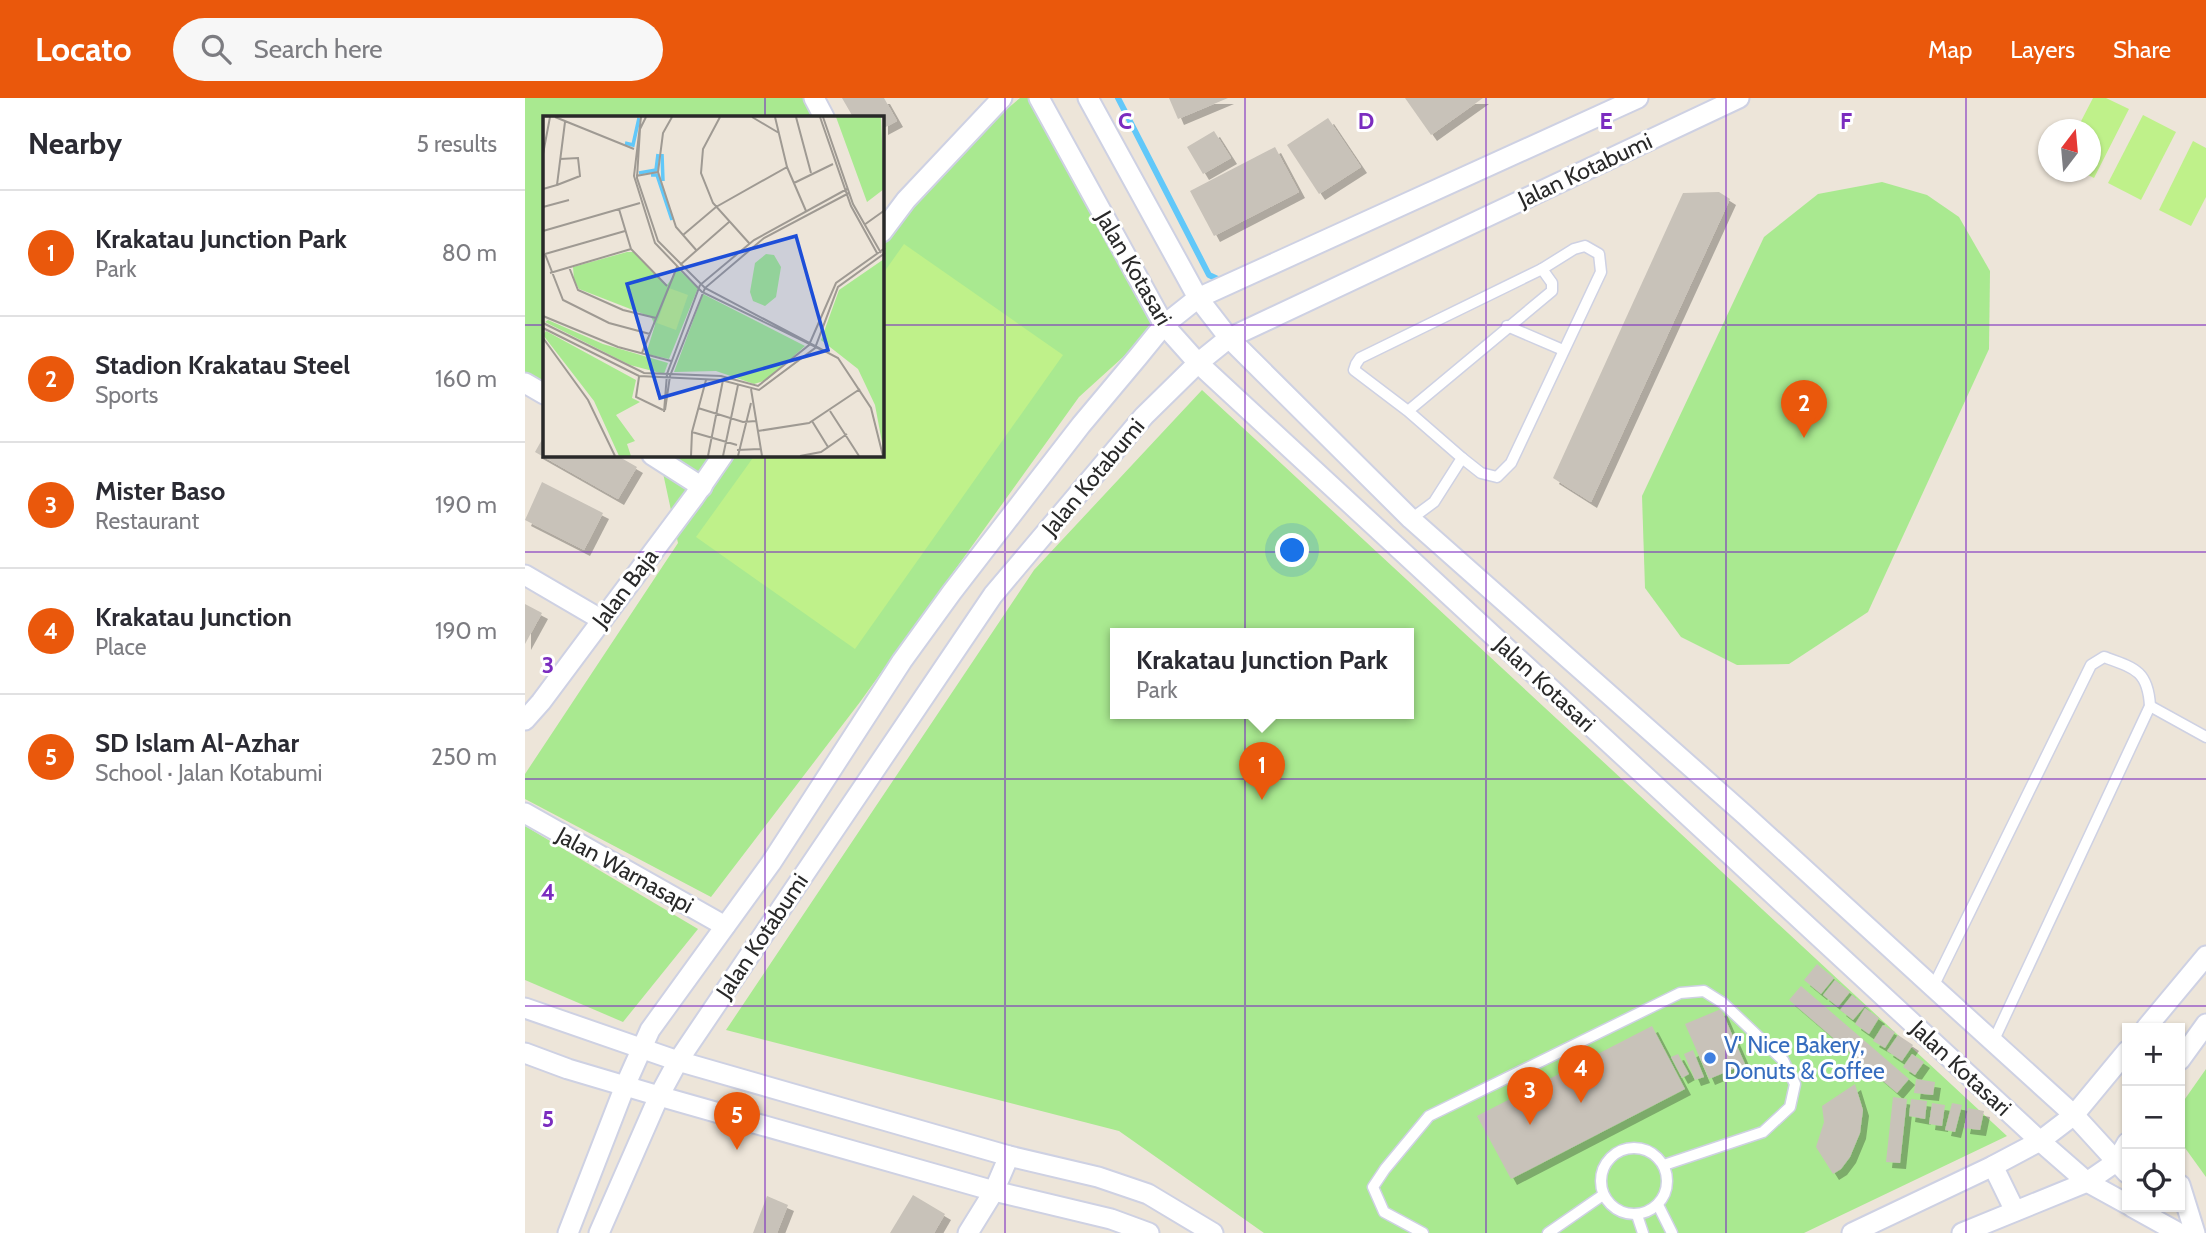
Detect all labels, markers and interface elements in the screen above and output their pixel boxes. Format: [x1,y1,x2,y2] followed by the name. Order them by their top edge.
[173,18,663,81] search box
[35,29,131,69] text: Locato
[197,30,235,68] icon: search
[253,33,383,65] text: Search here
[1928,35,1972,64] text: Map
[2010,35,2075,64] text: Layers
[2113,35,2171,64] text: Share
[1118,107,1132,135] text: C
[1358,107,1374,135] text: D
[1599,107,1613,135] text: E
[1840,107,1852,135] text: F
[543,116,884,457] inset map
[2038,119,2101,182] north arrow
[28,125,122,162] text: Nearby
[1513,127,1656,214] street label: Jalan Kotabumi
[416,130,497,158] text: 5 results
[1090,205,1178,330] street label: Jalan Kotasari
[95,223,347,255] text: Krakatau Junction Park
[47,239,55,267] text: 1
[442,239,497,267] text: 80 m
[95,255,136,283] text: Park
[95,349,350,381] text: Stadion Krakatau Steel
[45,365,57,393] text: 2
[435,365,497,393] text: 160 m
[1781,380,1827,438] pin: 2
[95,381,158,409] text: Sports
[1035,413,1150,542] street label: Jalan Kotabumi
[95,475,225,507] text: Mister Baso
[45,491,57,519] text: 3
[435,491,497,519] text: 190 m
[95,507,199,535] text: Restaurant
[1275,533,1309,567] your location
[586,543,664,634] street label: Jalan Baja
[95,601,292,633] text: Krakatau Junction
[44,617,58,645] text: 4
[435,617,497,645] text: 190 m
[1110,628,1414,719] popup
[1488,630,1601,738] street label: Jalan Kotasari
[95,633,147,661] text: Place
[1136,644,1388,676] text: Krakatau Junction Park
[542,651,554,679] text: 3
[1136,676,1177,704] text: Park
[95,727,299,759] text: SD Islam Al-Azhar
[1239,742,1285,800] pin: 1
[45,743,57,771] text: 5
[431,743,497,771] text: 250 m
[95,759,322,787] text: School · Jalan Kotabumi
[551,820,698,919] street label: Jalan Warnasapi
[709,868,814,1005] street label: Jalan Kotabumi
[541,878,555,906] text: 4
[1904,1014,2017,1122] street label: Jalan Kotasari
[2122,1023,2185,1212] map controls
[2122,1023,2185,1086] button: +
[1724,1031,1885,1085] place label: V' Nice Bakery, Donuts & Coffee
[1558,1045,1604,1103] pin: 4
[1702,1050,1718,1066] marker: V' Nice Bakery, Donuts & Coffee
[1507,1067,1553,1125] pin: 3
[2122,1086,2185,1149] button: −
[714,1092,760,1150] pin: 5
[542,1105,554,1133] text: 5
[2122,1149,2185,1212] button: locate

